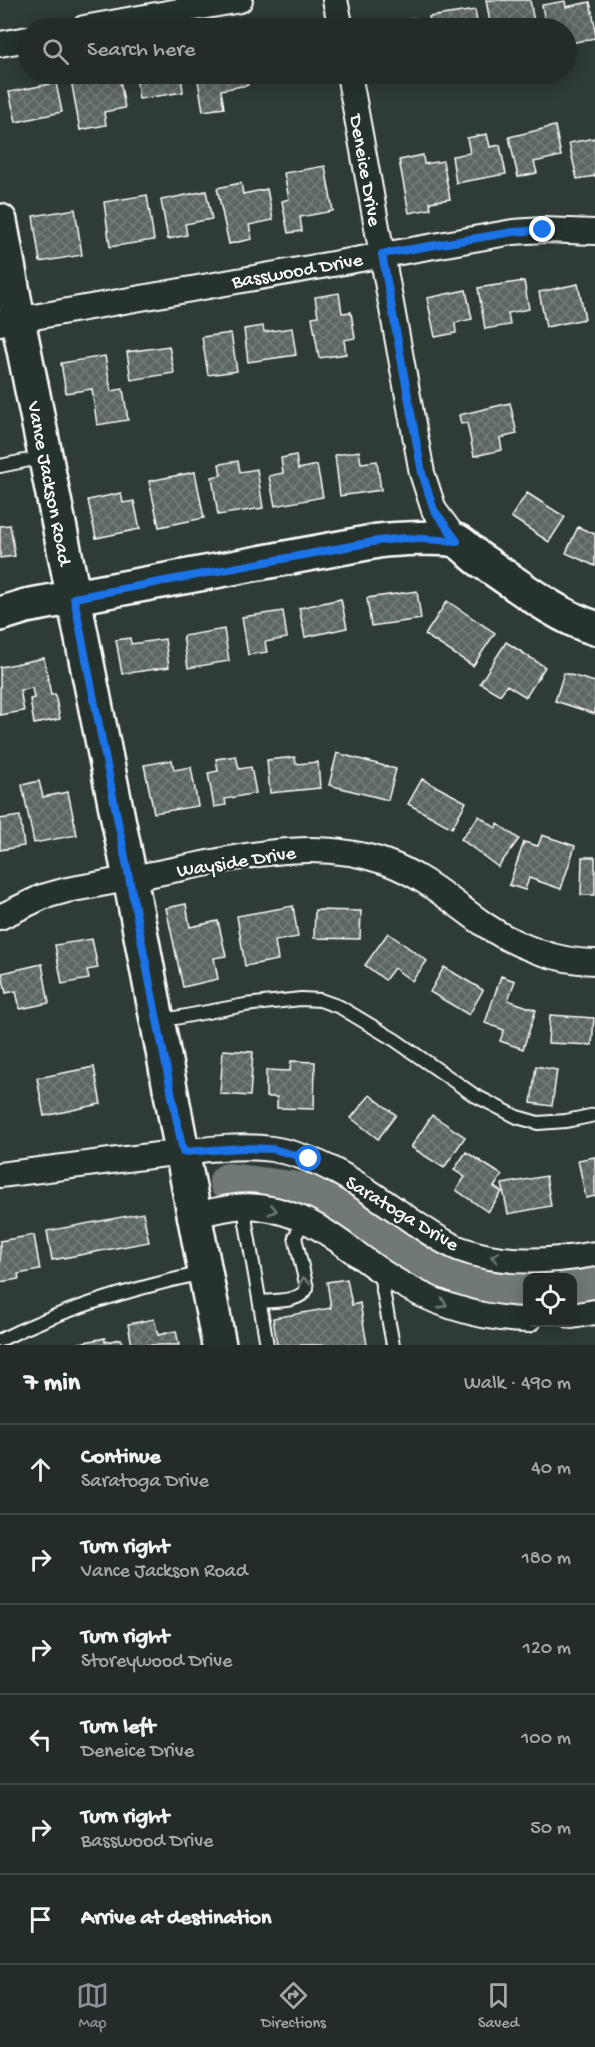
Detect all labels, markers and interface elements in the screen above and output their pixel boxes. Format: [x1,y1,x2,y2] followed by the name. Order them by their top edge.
[18,18,577,84] search box
[39,35,72,68] icon: search
[87,38,195,64] text: Search here
[342,111,385,229] street label: Deneice Drive
[529,216,555,242] route end
[229,250,365,295] street label: Basswood Drive
[20,399,75,570] street label: Vance Jackson Road
[175,843,298,884] street label: Wayside Drive
[295,1145,321,1171] route start
[340,1172,463,1258] street label: Saratoga Drive
[268,1203,278,1216] one-way arrow
[491,1252,500,1264] one-way arrow
[523,1273,577,1327] map controls
[523,1273,577,1327] button: locate
[298,1276,311,1286] one-way arrow
[437,1296,448,1309] one-way arrow
[24,1369,80,1400] text: 7 min
[464,1373,571,1396] text: Walk · 490 m
[81,1445,161,1471] text: Continue
[24,1453,57,1486] icon: ahead
[531,1458,571,1481] text: 40 m
[81,1471,209,1494] text: Saratoga Drive
[81,1535,169,1561] text: Turn right
[24,1543,57,1576] icon: right
[522,1548,571,1571] text: 180 m
[81,1561,248,1584] text: Vance Jackson Road
[81,1625,169,1651] text: Turn right
[24,1633,57,1666] icon: right
[523,1638,571,1661] text: 120 m
[81,1651,232,1674] text: Storeywood Drive
[81,1715,155,1741] text: Turn left
[24,1723,57,1756] icon: left
[521,1728,571,1751] text: 100 m
[81,1741,194,1764] text: Deneice Drive
[81,1805,169,1831] text: Turn right
[24,1813,57,1846] icon: right
[530,1818,571,1841] text: 50 m
[81,1831,213,1854] text: Basswood Drive
[24,1903,57,1936] icon: arrive
[81,1906,271,1932] text: Arrive at destination
[76,1979,109,2034] tab: Map
[261,1979,326,2034] tab: Directions
[478,1979,519,2034] tab: Saved

